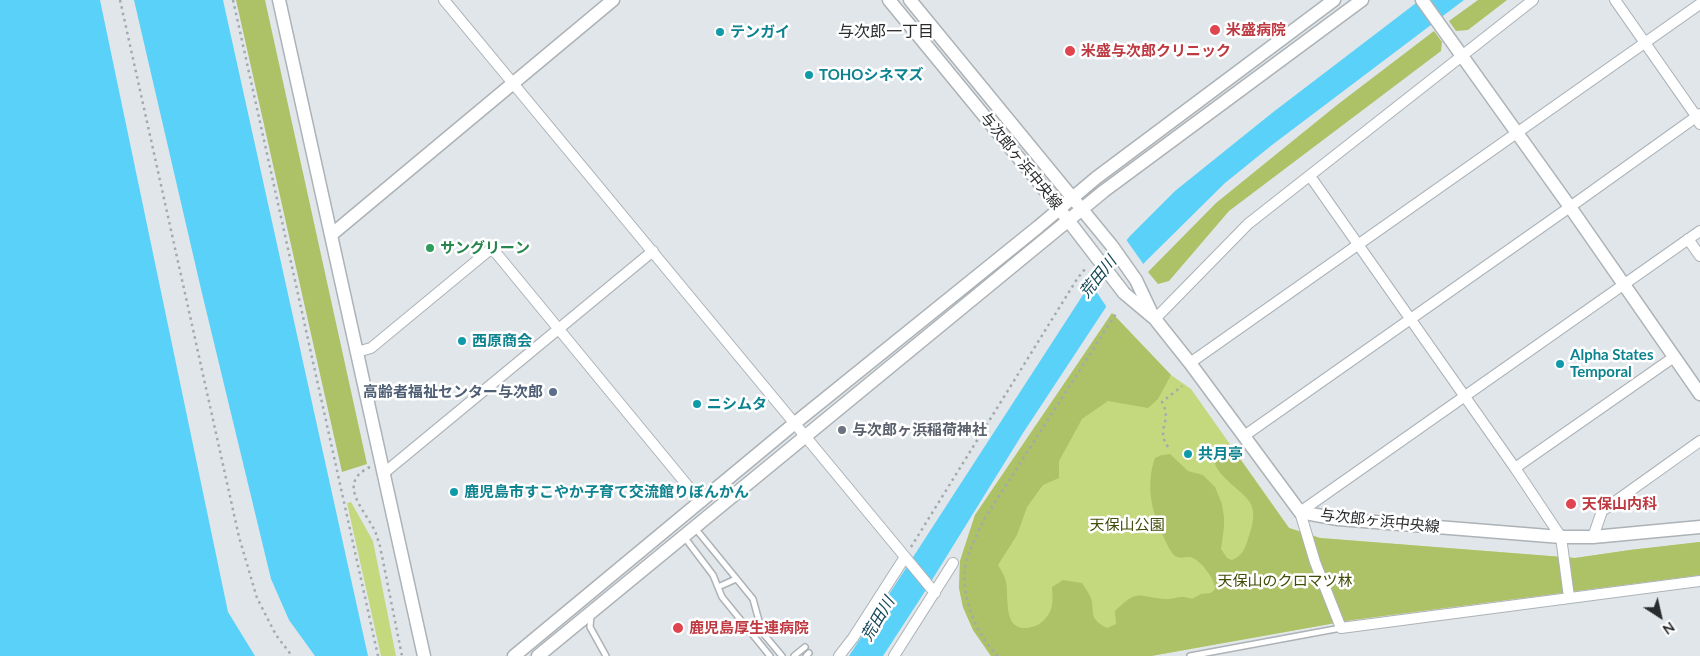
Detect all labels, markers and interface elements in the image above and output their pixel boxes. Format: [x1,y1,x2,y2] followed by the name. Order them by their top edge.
[1226,21,1286,39] place label: 米盛病院
[838,22,934,42] district label: 与次郎一丁目
[730,23,790,41] place label: テンガイ
[1208,23,1222,37] marker: 米盛病院
[714,26,726,38] marker: テンガイ
[1081,42,1231,60] place label: 米盛与次郎クリニック
[1063,44,1077,58] marker: 米盛与次郎クリニック
[819,66,923,84] place label: TOHOシネマズ
[803,69,815,81] marker: TOHOシネマズ
[976,109,1066,213] street label: 与次郎ヶ浜中央線
[440,239,530,257] place label: サングリーン
[424,242,436,254] marker: サングリーン
[1075,252,1121,302] water label: 荒田川
[472,332,532,350] place label: 西原商会
[456,335,468,347] marker: 西原商会
[1570,346,1653,381] place label: Alpha States Temporal
[1554,358,1566,370] marker: Alpha States Temporal
[363,383,543,401] place label: 高齢者福祉センター与次郎
[547,386,559,398] marker: 高齢者福祉センター与次郎
[707,395,767,413] place label: ニシムタ
[691,398,703,410] marker: ニシムタ
[852,421,987,439] place label: 与次郎ヶ浜稲荷神社
[836,424,848,436] marker: 与次郎ヶ浜稲荷神社
[1198,445,1243,463] place label: 共月亭
[1182,448,1194,460] marker: 共月亭
[464,483,749,501] place label: 鹿児島市すこやか子育て交流館りぼんかん
[448,486,460,498] marker: 鹿児島市すこやか子育て交流館りぼんかん
[1582,495,1657,513] place label: 天保山内科
[1564,497,1578,511] marker: 天保山内科
[1319,506,1441,536] street label: 与次郎ヶ浜中央線
[1090,516,1164,534] park label: 天保山公園
[1218,572,1352,590] park label: 天保山のクロマツ林
[1635,591,1685,641] north arrow
[857,593,899,645] water label: 荒田川
[689,619,809,637] place label: 鹿児島厚生連病院
[1660,619,1678,639] text: N
[671,621,685,635] marker: 鹿児島厚生連病院

